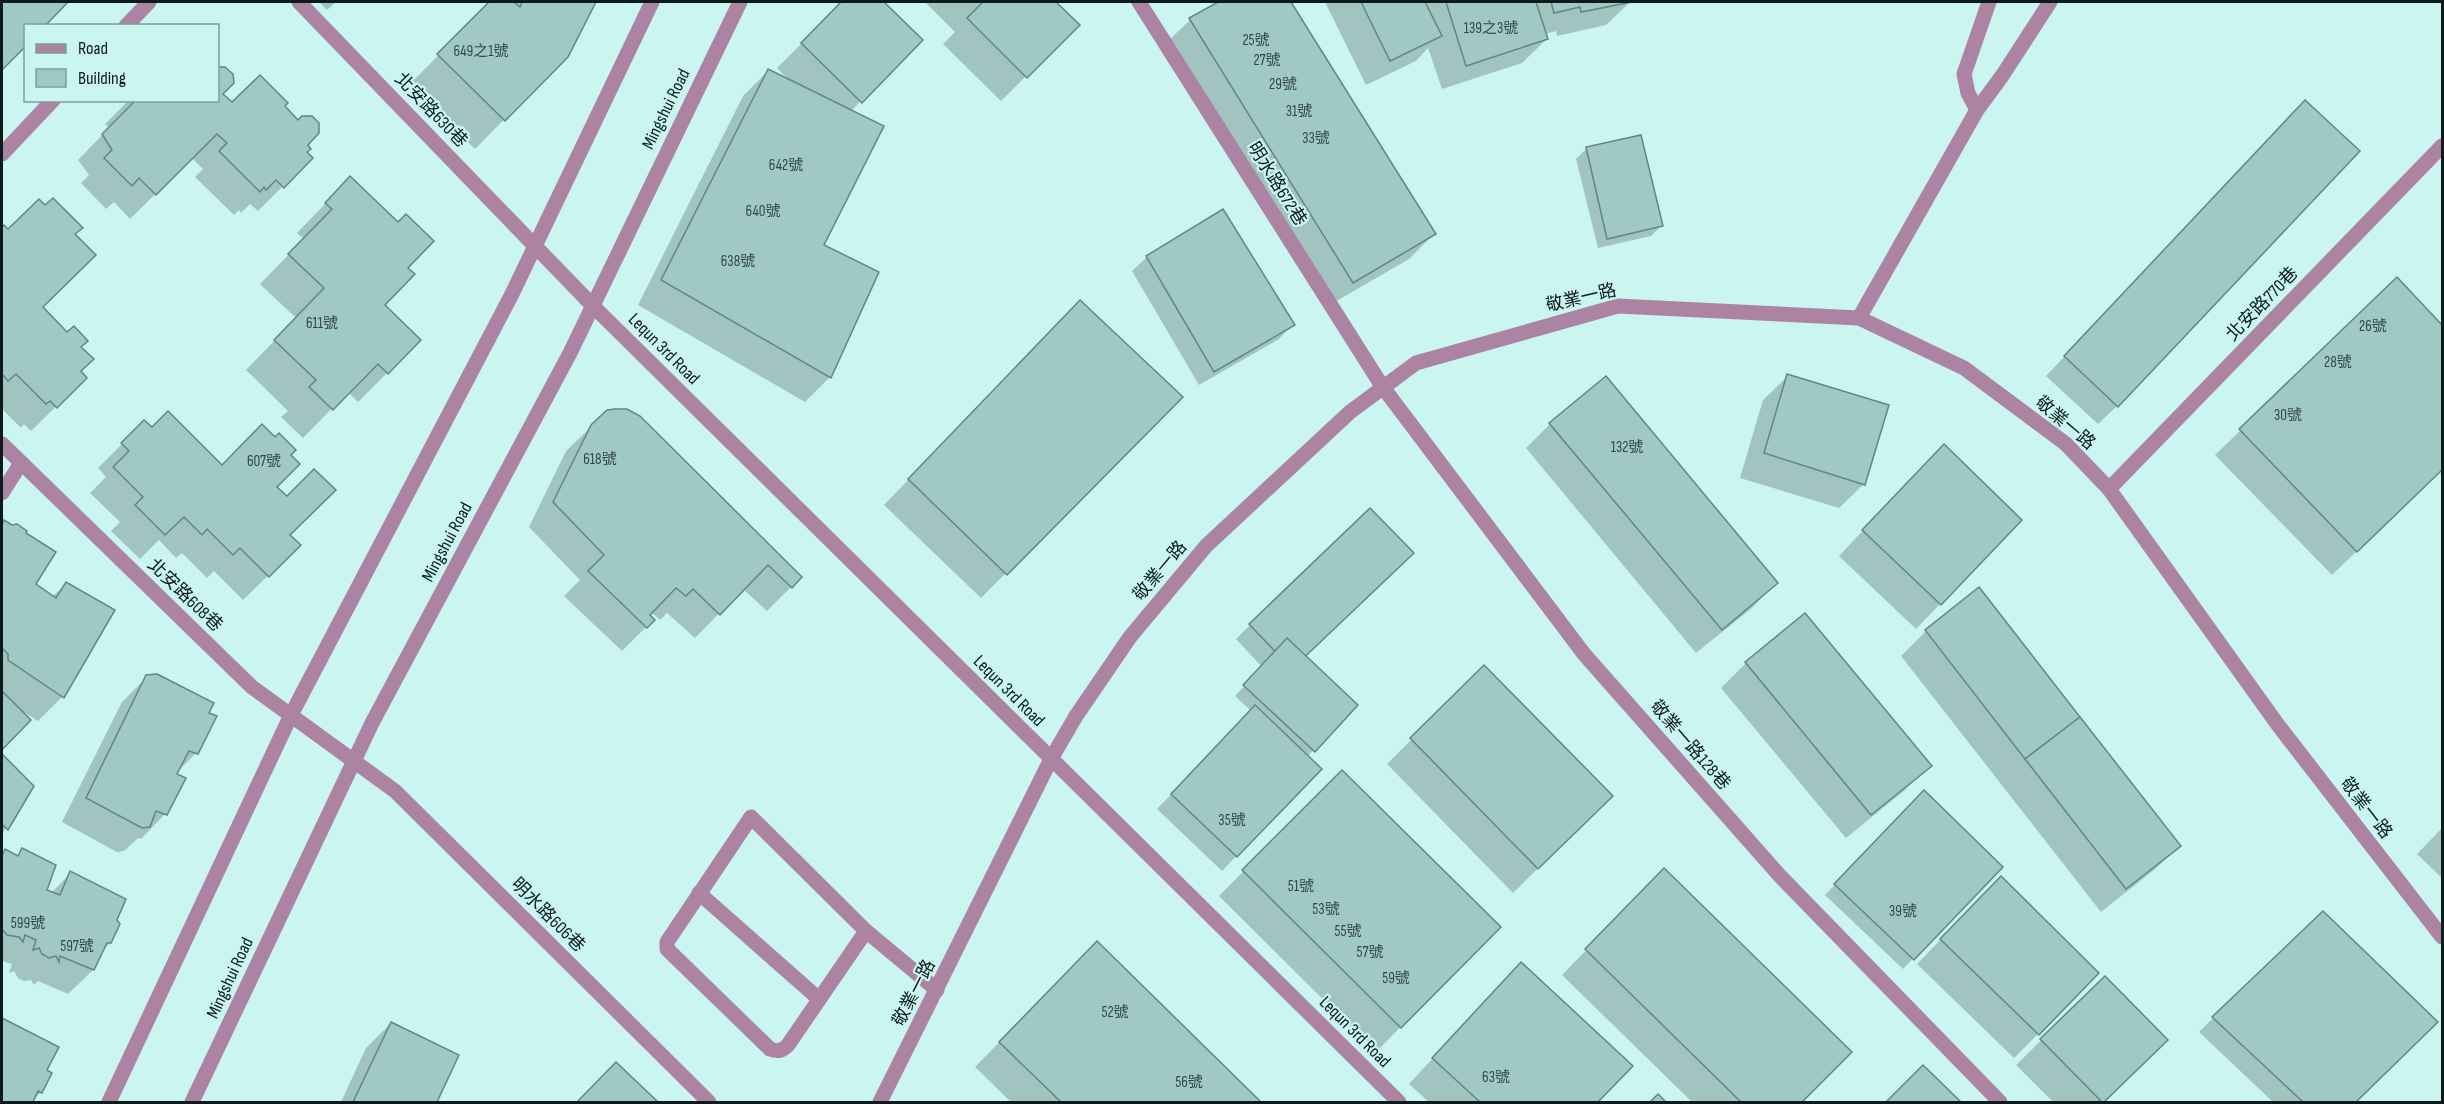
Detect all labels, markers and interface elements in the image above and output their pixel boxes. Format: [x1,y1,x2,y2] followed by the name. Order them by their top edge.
[1464,19,1518,38] house number: 139之3號
[24,24,219,102] legend
[1242,31,1270,50] house number: 25號
[78,38,108,59] text: Road
[453,42,509,61] house number: 649之1號
[1253,51,1281,70] house number: 27號
[638,65,694,153] street label: Mingshui Road
[78,68,126,89] text: Building
[390,68,472,152] street label: 北安路630巷
[1269,75,1297,94] house number: 29號
[1286,102,1312,121] house number: 31號
[1302,129,1330,148] house number: 33號
[1243,138,1311,230] street label: 明水路672巷
[769,156,803,175] house number: 642號
[746,202,780,221] house number: 640號
[721,252,755,271] house number: 638號
[2222,263,2302,345] street label: 北安路770巷
[1544,280,1618,316] street label: 敬業一路
[624,309,704,389] street label: Lequn 3rd Road
[306,314,338,333] house number: 611號
[2359,317,2387,336] house number: 26號
[2324,353,2352,372] house number: 28號
[2031,392,2099,454] street label: 敬業一路
[2274,406,2302,425] house number: 30號
[1611,438,1643,457] house number: 132號
[583,450,617,469] house number: 618號
[247,452,281,471] house number: 607號
[417,499,477,585] street label: Mingshui Road
[1129,537,1191,605] street label: 敬業一路
[143,554,227,636] street label: 北安路608巷
[969,651,1049,731] street label: Lequn 3rd Road
[1645,696,1735,794] street label: 敬業一路128巷
[2336,773,2396,843] street label: 敬業一路
[1218,811,1246,830] house number: 35號
[507,874,589,956] street label: 明水路606巷
[1288,877,1314,896] house number: 51號
[1312,900,1340,919] house number: 53號
[1889,902,1917,921] house number: 39號
[11,914,45,933] house number: 599號
[1334,922,1362,941] house number: 55號
[202,934,258,1022] street label: Mingshui Road
[60,937,94,956] house number: 597號
[1357,943,1383,962] house number: 57號
[888,956,940,1030] street label: 敬業一路
[1382,969,1410,988] house number: 59號
[1315,992,1395,1072] street label: Lequn 3rd Road
[1101,1003,1129,1022] house number: 52號
[1482,1068,1510,1087] house number: 63號
[1175,1073,1203,1092] house number: 56號

